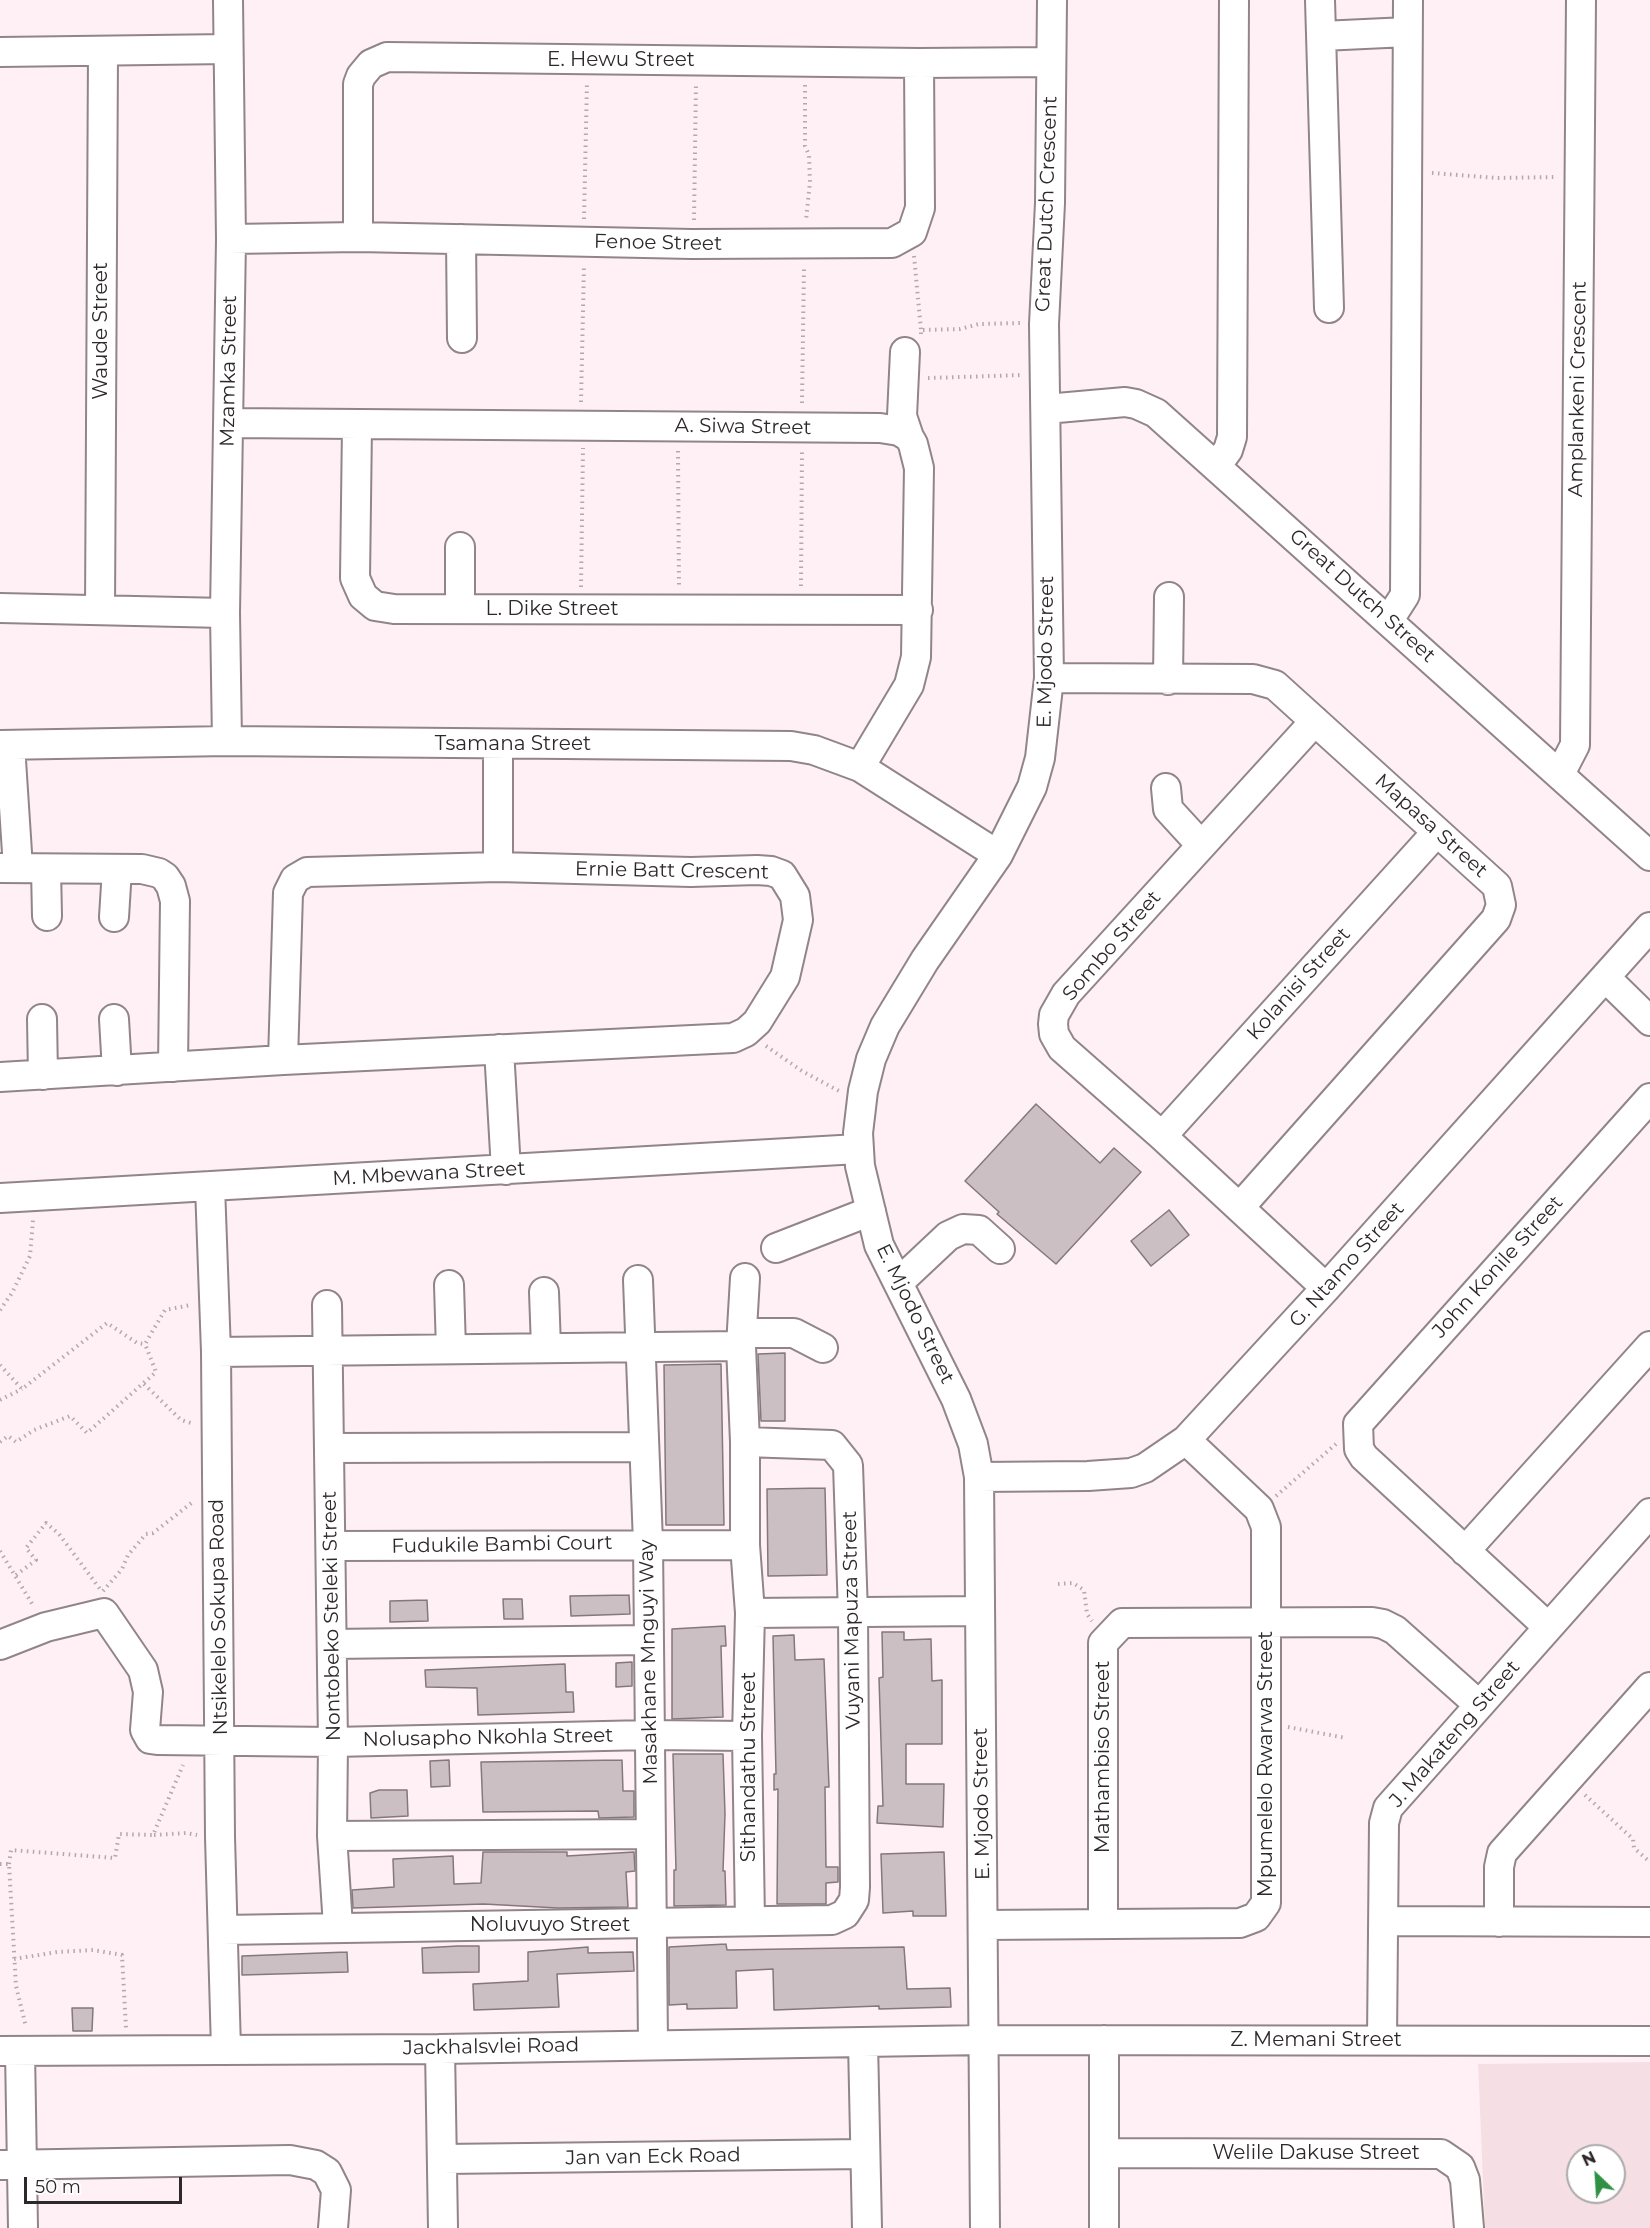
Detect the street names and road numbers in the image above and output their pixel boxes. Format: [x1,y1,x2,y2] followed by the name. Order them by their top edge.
[547,48,695,72] street label: E. Hewu Street
[1031,95,1063,313] street label: Great Dutch Crescent
[594,230,722,256] street label: Fenoe Street
[89,262,113,400] street label: Waude Street
[1564,281,1592,497] street label: Amplankeni Crescent
[216,295,242,447] street label: Mzamka Street
[674,414,812,440] street label: A. Siwa Street
[1284,524,1440,668] street label: Great Dutch Street
[1033,576,1059,728] street label: E. Mjodo Street
[485,597,619,621] street label: L. Dike Street
[435,732,591,756] street label: Tsamana Street
[1370,769,1492,883] street label: Mapasa Street
[575,857,769,885] street label: Ernie Batt Crescent
[1058,886,1166,1006] street label: Sombo Street
[1242,923,1356,1045] street label: Kolanisi Street
[332,1157,526,1191] street label: M. Mbewana Street
[1428,1191,1568,1343] street label: John Konile Street
[1284,1197,1410,1333] street label: G. Ntamo Street
[871,1240,959,1388] street label: E. Mjodo Street
[318,1491,346,1741] street label: Nontobeko Steleki Street
[205,1498,233,1736] street label: Ntsikelelo Sokupa Road
[838,1510,866,1730] street label: Vuyani Mapuza Street
[391,1531,613,1559] street label: Fudukile Bambi Court
[635,1539,663,1785] street label: Masakhane Mnguyi Way
[1254,1631,1278,1897] street label: Mpumelelo Rwarwa Street
[1385,1656,1525,1812] street label: J. Makateng Street
[1091,1661,1115,1853] street label: Mathambiso Street
[737,1672,761,1862] street label: Sithandathu Street
[362,1724,614,1752] street label: Nolusapho Nkohla Street
[969,1728,995,1880] street label: E. Mjodo Street
[470,1913,630,1937] street label: Noluvuyo Street
[1230,2028,1402,2052] street label: Z. Memani Street
[403,2033,579,2061] street label: Jackhalsvlei Road
[1212,2141,1420,2165] street label: Welile Dakuse Street
[565,2143,741,2171] street label: Jan van Eck Road

